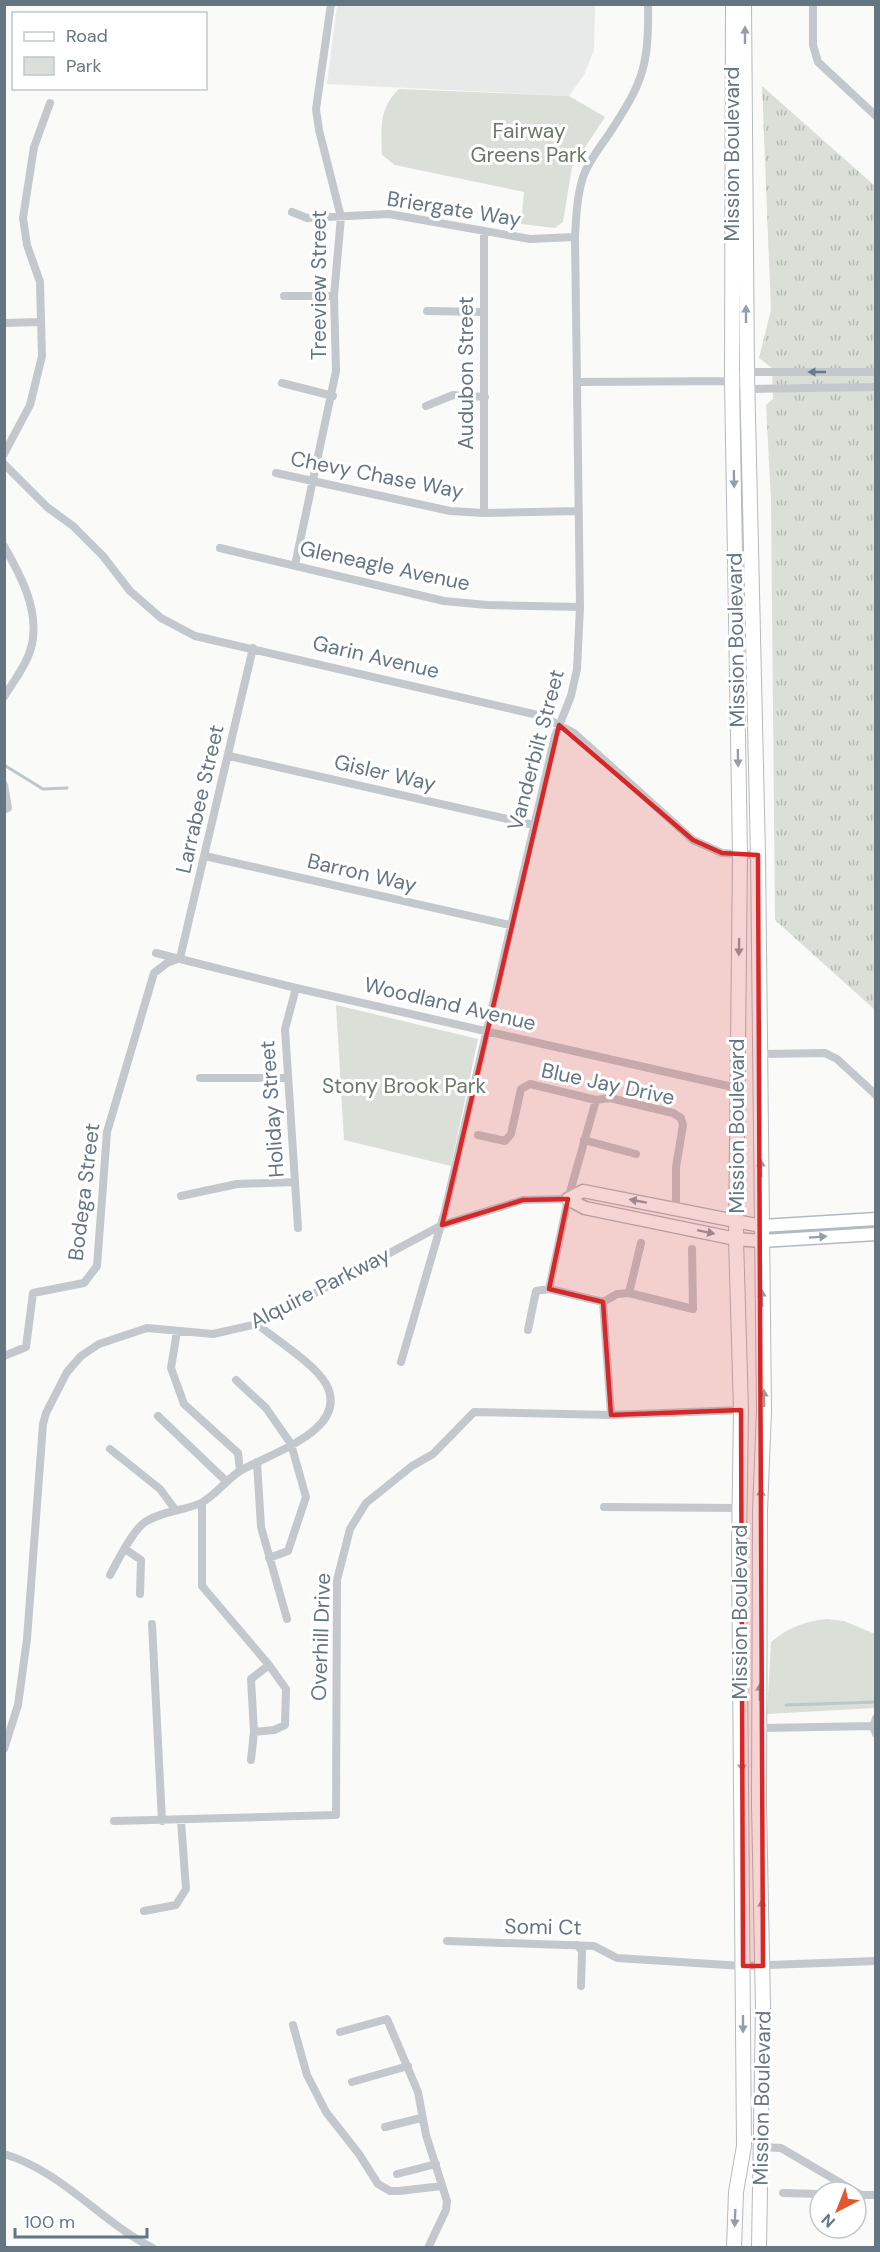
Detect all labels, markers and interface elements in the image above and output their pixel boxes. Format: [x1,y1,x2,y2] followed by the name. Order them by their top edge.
[12,12,207,90] legend
[66,24,108,48] text: Road
[740,25,749,44] one-way arrow
[66,54,102,78] text: Park
[718,67,746,241] street label: Mission Boulevard
[471,117,588,169] park label: Fairway Greens Park
[385,185,523,233] street label: Briergate Way
[305,210,333,360] street label: Treeview Street
[452,296,480,450] street label: Audubon Street
[742,304,751,323] one-way arrow
[808,367,827,377] one-way arrow
[288,444,466,506] street label: Chevy Chase Way
[729,470,739,489] one-way arrow
[297,534,473,598] street label: Gleneagle Avenue
[720,552,752,728] street label: Mission Boulevard
[310,629,442,685] street label: Garin Avenue
[501,666,571,834] street label: Vanderbilt Street
[169,722,231,876] street label: Larrabee Street
[331,748,439,798] street label: Gisler Way
[733,749,743,768] one-way arrow
[305,847,420,899] street label: Barron Way
[734,937,744,956] one-way arrow
[361,971,539,1037] street label: Woodland Avenue
[253,1039,291,1179] street label: Holiday Street
[723,1039,751,1213] street label: Mission Boulevard
[539,1056,677,1112] street label: Blue Jay Drive
[322,1072,486,1100] park label: Stony Brook Park
[62,1122,106,1262] street label: Bodega Street
[756,1158,765,1177] one-way arrow
[629,1196,648,1205] one-way arrow
[696,1228,715,1237] one-way arrow
[809,1232,828,1242] one-way arrow
[245,1241,395,1335] street label: Alquire Parkway
[757,1288,767,1307] one-way arrow
[759,1389,768,1408] one-way arrow
[756,1487,765,1506] one-way arrow
[726,1525,754,1699] street label: Mission Boulevard
[305,1572,337,1702] street label: Overhill Drive
[755,1682,765,1701] one-way arrow
[737,1753,747,1772] one-way arrow
[757,1898,766,1917] one-way arrow
[504,1912,582,1942] street label: Somi Ct
[746,2010,778,2186] street label: Mission Boulevard
[738,2015,748,2034] one-way arrow
[808,2180,868,2240] north arrow
[15,2201,147,2239] scale bar
[731,2209,740,2228] one-way arrow
[817,2209,840,2232] text: N
[24,2210,75,2234] text: 100 m

